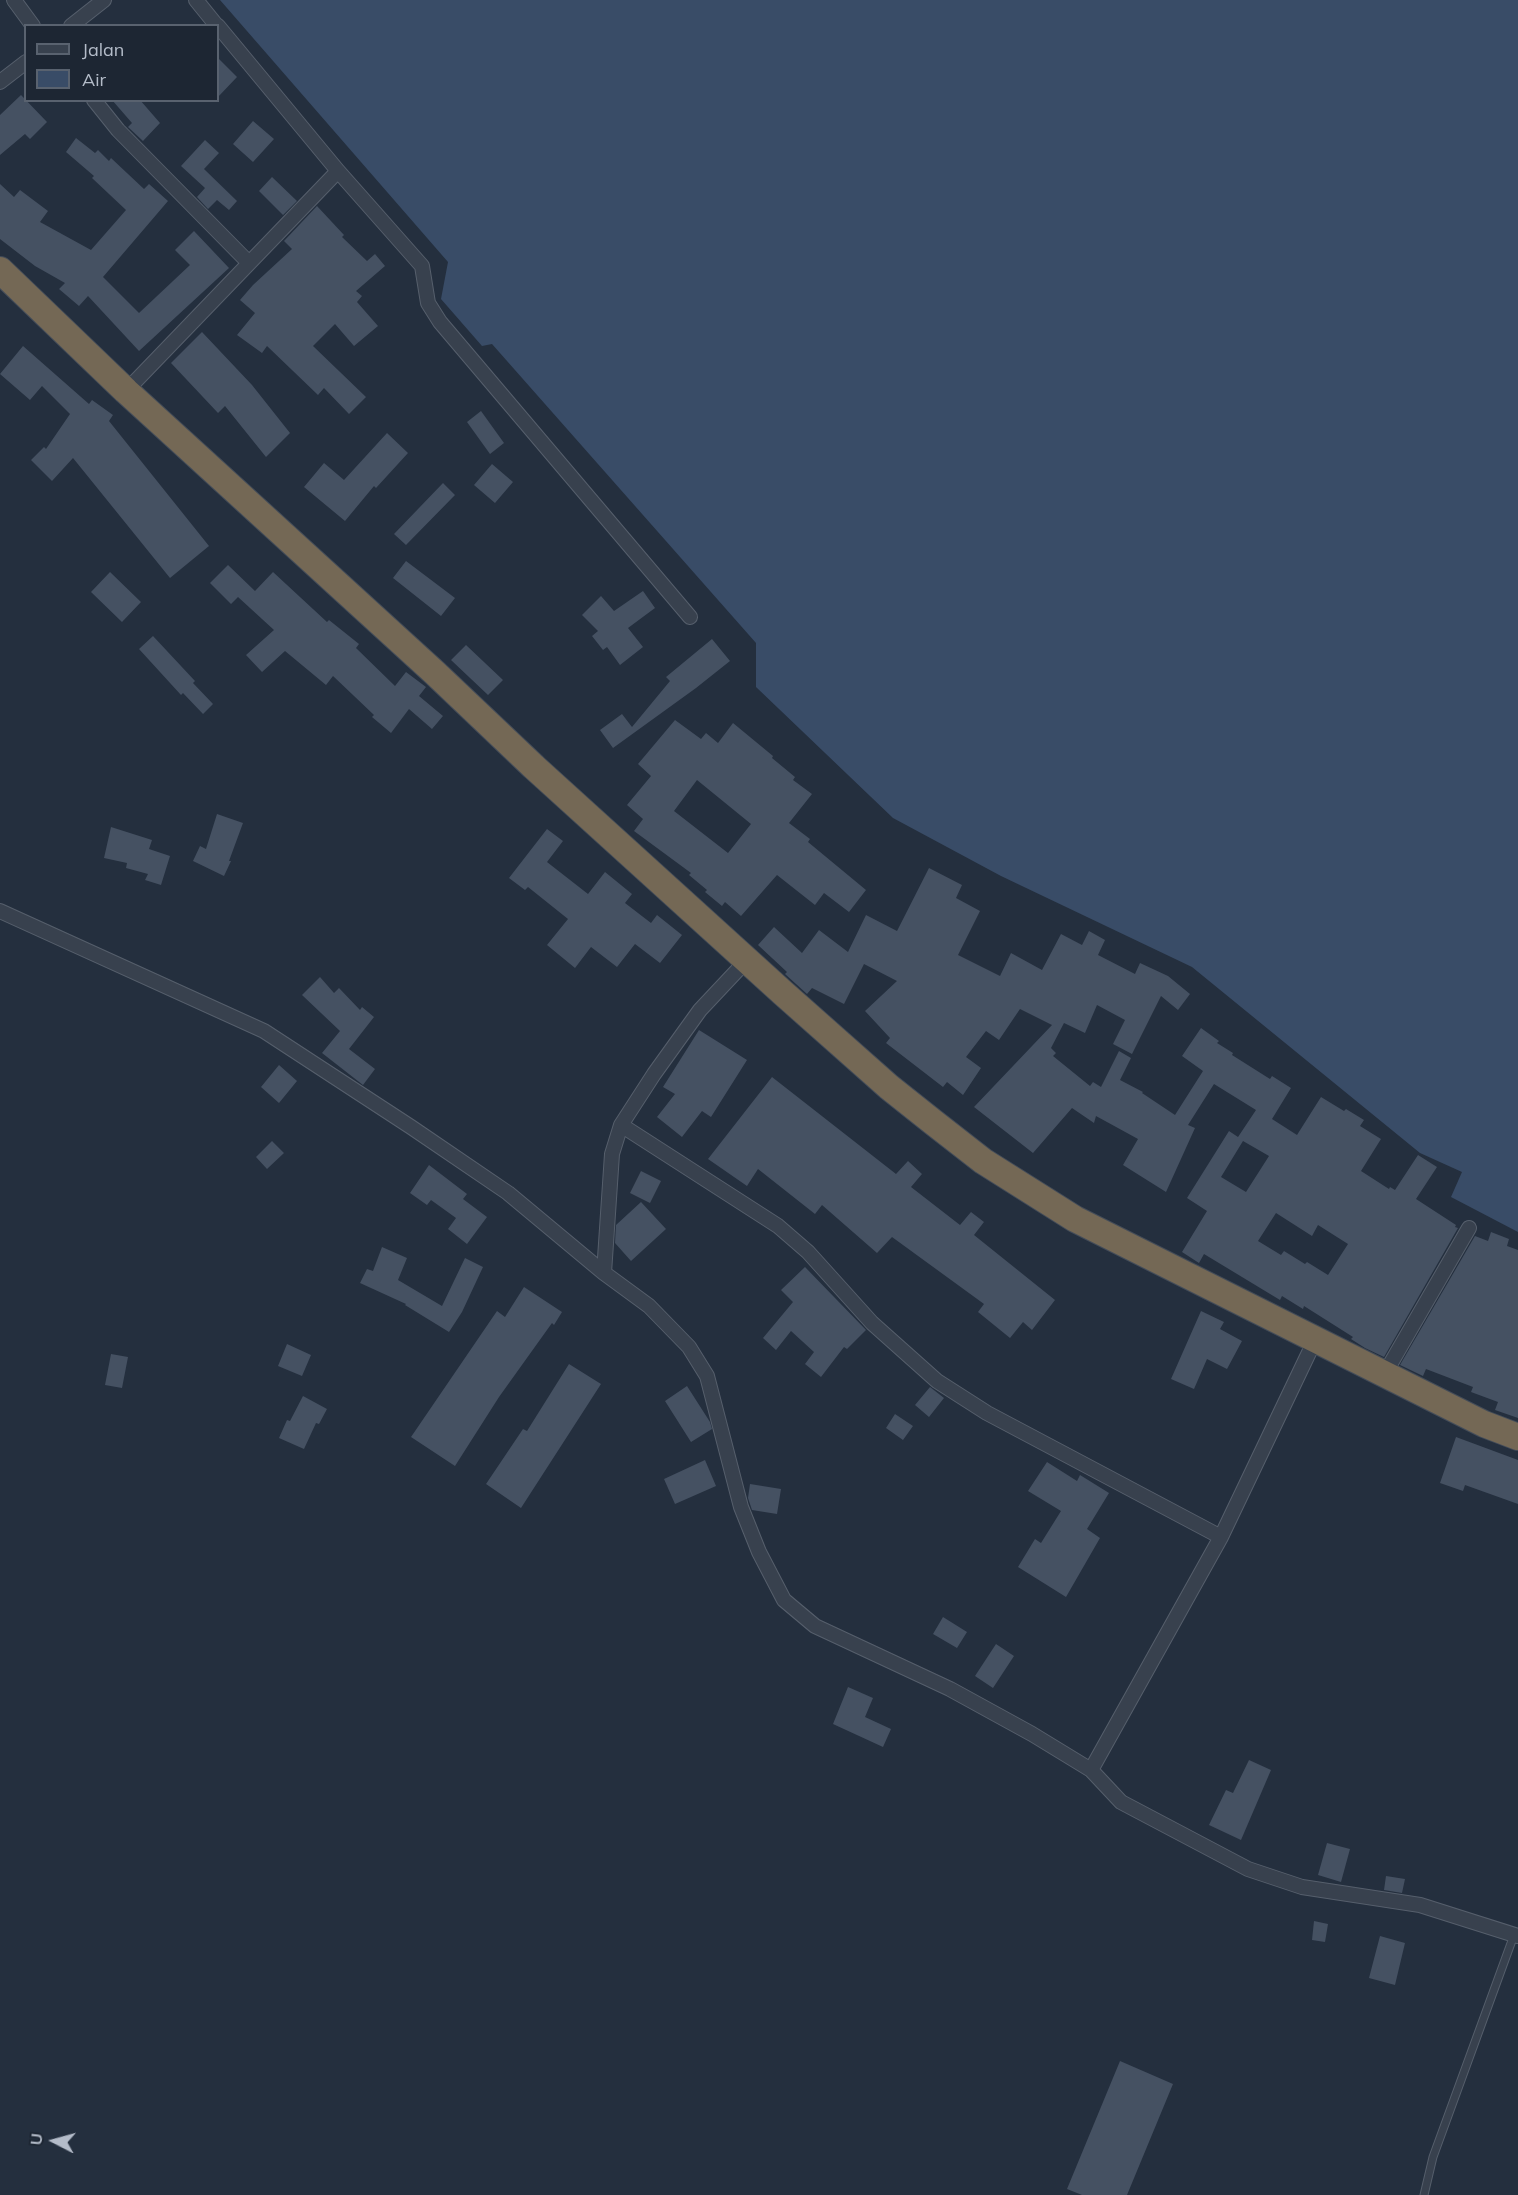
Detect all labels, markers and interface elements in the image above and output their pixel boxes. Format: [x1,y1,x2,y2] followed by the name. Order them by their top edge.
[24,24,219,102] legend
[82,38,124,61] text: Jalan
[82,68,106,91] text: Air
[24,2111,84,2171] north arrow
[26,2132,47,2146] text: U

